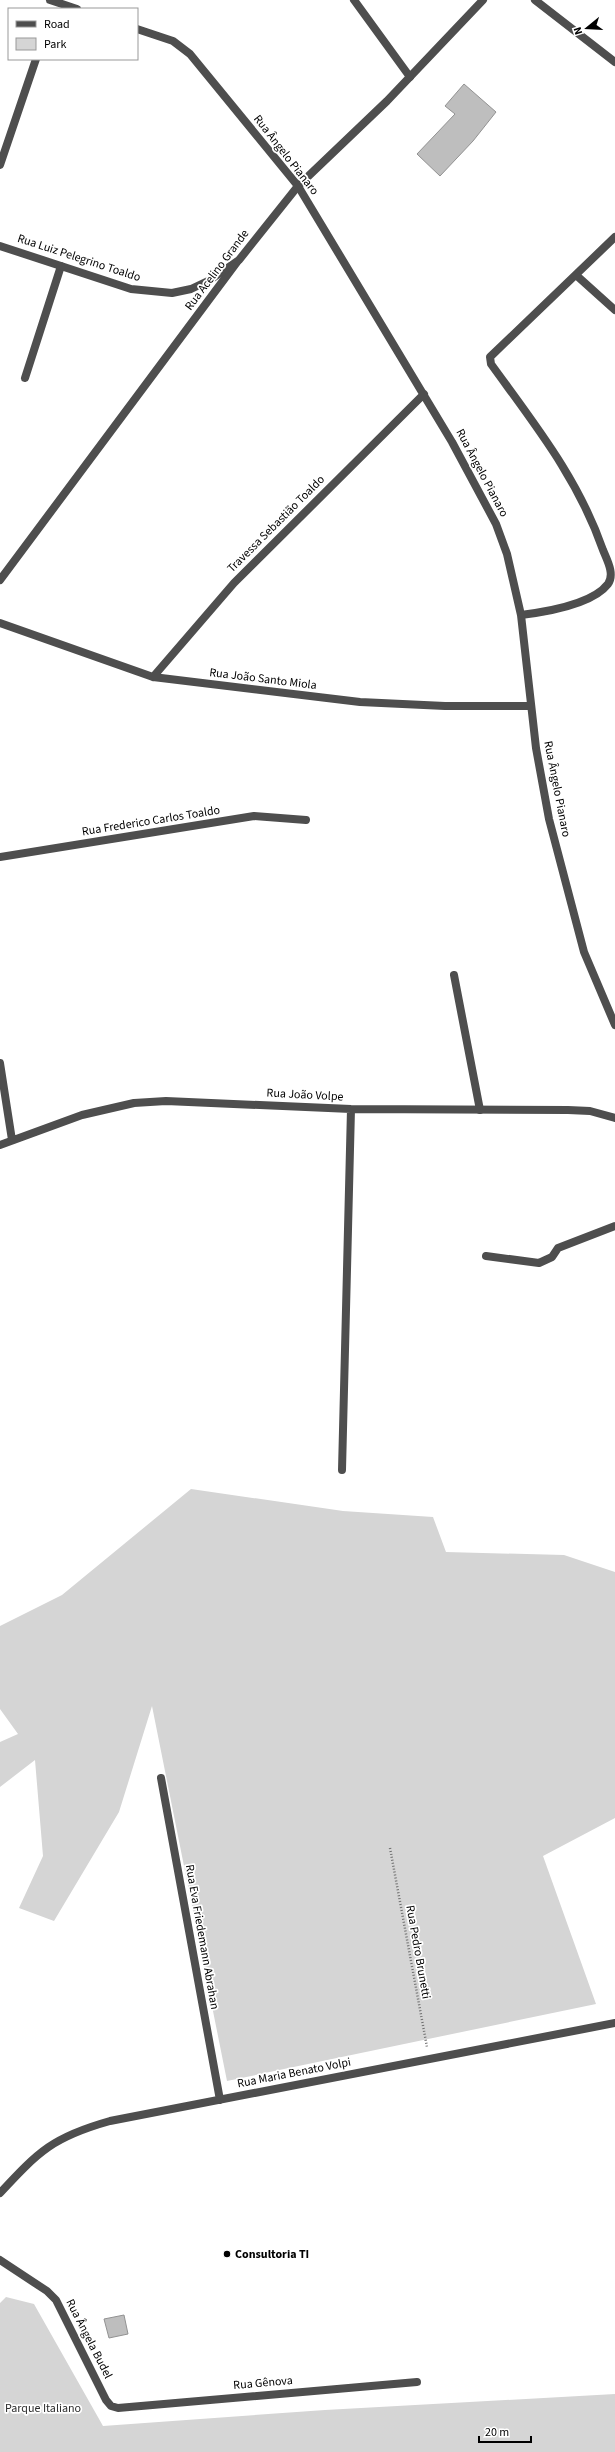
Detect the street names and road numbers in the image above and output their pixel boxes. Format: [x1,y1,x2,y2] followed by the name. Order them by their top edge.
[249,111,323,199] street label: Rua Ângelo Pianaro
[181,226,253,314] street label: Rua Acelino Grande
[15,230,143,286] street label: Rua Luiz Pelegrino Toaldo
[452,426,512,520] street label: Rua Ângelo Pianaro
[223,471,329,577] street label: Travessa Sebastião Toaldo
[208,664,318,694] street label: Rua João Santo Miola
[539,739,575,839] street label: Rua Ângelo Pianaro
[81,802,221,840] street label: Rua Frederico Carlos Toaldo
[266,1084,344,1106] street label: Rua João Volpe
[181,1863,223,2011] street label: Rua Eva Friedemann Abrahan
[401,1904,435,2000] street label: Rua Pedro Brunetti
[236,2054,352,2092] street label: Rua Maria Benato Volpi
[62,2296,116,2382] street label: Rua Ângela Budel
[233,2372,293,2394] street label: Rua Gênova

